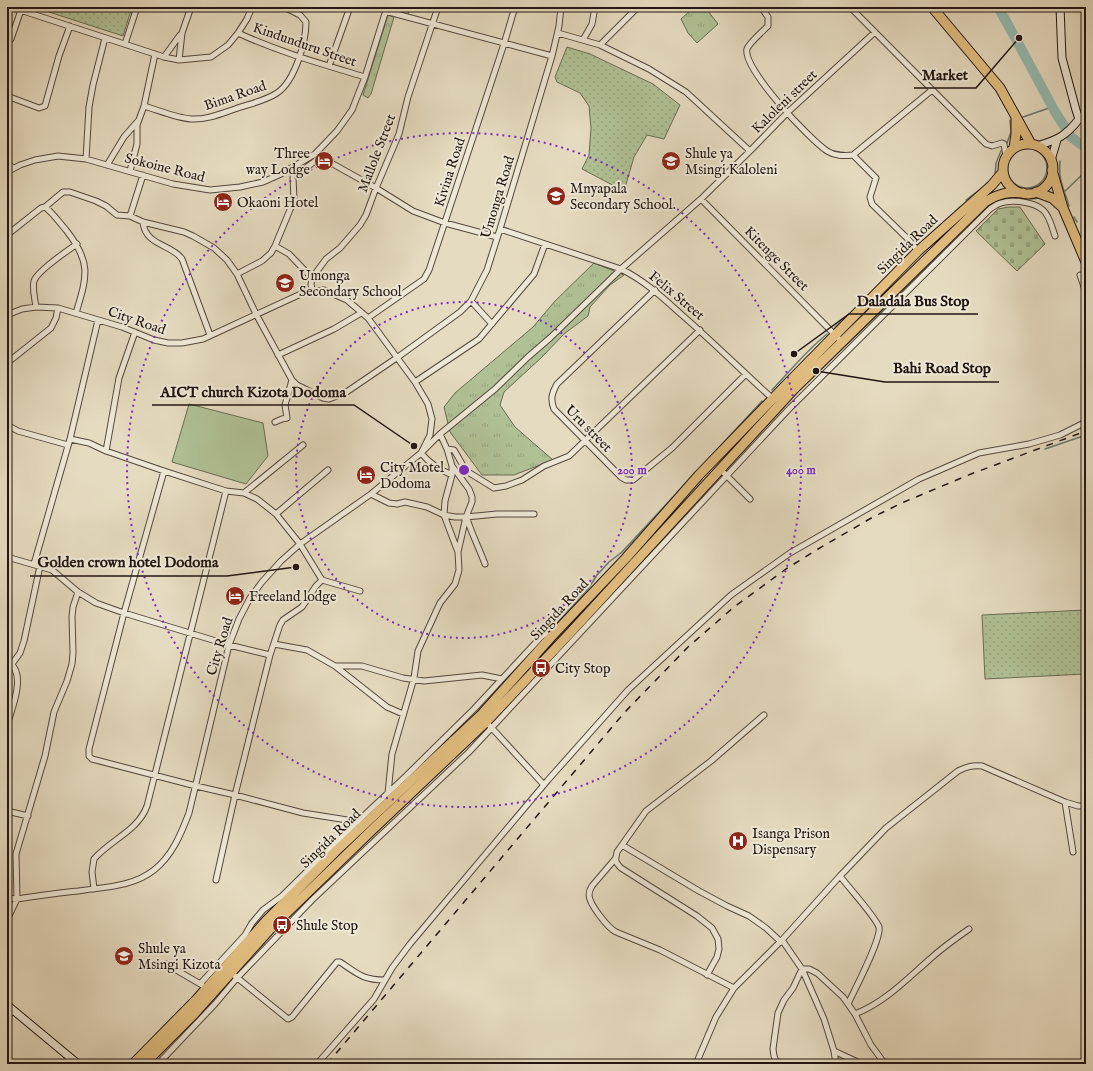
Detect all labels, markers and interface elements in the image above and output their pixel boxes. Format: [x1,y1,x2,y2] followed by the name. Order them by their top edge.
[250,19,359,71] street label: Kindunduru Street
[914,61,976,88] callout: Market
[748,66,821,138] street label: Kaloleni street
[922,66,969,85] text: Market
[202,77,269,115] street label: Bima Road
[354,112,400,195] street label: Mallole Street
[430,135,470,209] street label: Kivina Road
[246,145,311,179] place label: Three way Lodge
[685,145,778,179] place label: Shule ya Msingi Kaloleni
[123,149,207,187] street label: Sokoine Road
[313,150,335,172] hotel icon: Three way Lodge
[660,150,682,172] school or university icon: Shule ya Msingi Kaloleni
[477,153,519,241] street label: Umonga Road
[570,180,676,214] place label: Mnyapala Secondary School.
[545,185,567,207] school or university icon: Mnyapala Secondary School.
[212,191,234,213] hotel icon: Okaoni Hotel
[237,194,318,212] place label: Okaoni Hotel
[873,211,942,278] street label: Singida Road
[740,223,813,295] street label: Kitenge Street
[299,267,402,301] place label: Umonga Secondary School
[645,267,708,324] street label: Felix Street
[274,272,296,294] school or university icon: Umonga Secondary School
[849,287,978,314] callout: Daladala Bus Stop
[857,292,969,311] text: Daladala Bus Stop
[105,303,168,339] street label: City Road
[885,355,999,382] callout: Bahi Road Stop
[893,359,991,378] text: Bahi Road Stop
[152,378,354,405] callout: AICT church Kizota Dodoma
[159,383,346,402] text: AICT church Kizota Dodoma
[561,401,616,456] street label: Uru street
[380,459,444,493] place label: City Motel Dodoma
[457,463,471,477] centre of rings
[617,463,647,478] text: 200 m
[786,463,817,478] text: 400 m
[355,464,377,486] hotel icon: City Motel Dodoma
[30,549,227,576] callout: Golden crown hotel Dodoma
[38,553,219,572] text: Golden crown hotel Dodoma
[527,575,593,644] street label: Singida Road
[224,585,246,607] hotel icon: Freeland lodge
[249,588,337,606] place label: Freeland lodge
[203,614,237,678] street label: City Road
[530,657,552,679] bus stop icon: City Stop
[555,660,611,678] place label: City Stop
[296,805,365,872] street label: Singida Road
[752,825,831,859] place label: Isanga Prison Dispensary
[727,830,749,852] hospital icon: Isanga Prison Dispensary
[271,914,293,936] bus stop icon: Shule Stop
[296,917,359,935] place label: Shule Stop
[138,940,221,974] place label: Shule ya Msingi Kizota
[113,945,135,967] school or university icon: Shule ya Msingi Kizota

